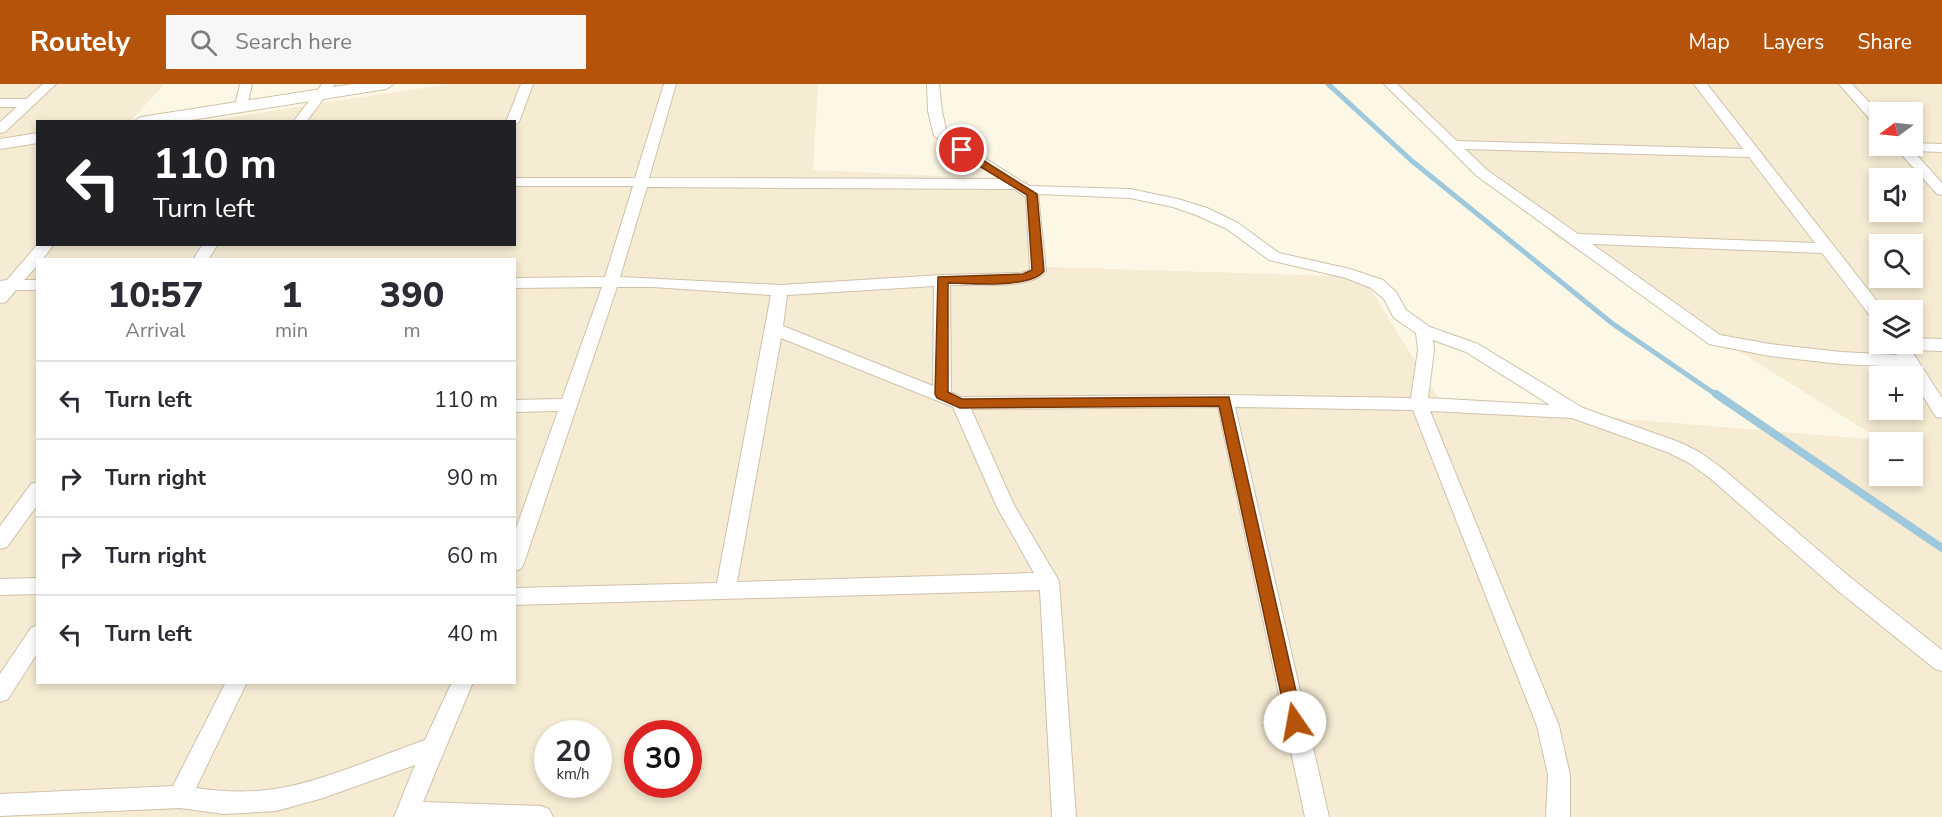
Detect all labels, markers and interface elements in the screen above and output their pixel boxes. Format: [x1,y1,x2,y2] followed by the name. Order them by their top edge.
[166,15,586,69] search box
[30,23,130,61] text: Routely
[187,26,220,59] icon: search
[235,27,352,57] text: Search here
[1688,28,1730,56] text: Map
[1763,28,1824,56] text: Layers
[1857,28,1912,56] text: Share
[1869,102,1923,156] north arrow
[1869,102,1923,486] map controls
[936,124,987,175] pin
[945,133,978,166] icon: arrive
[153,136,277,193] text: 110 m
[54,144,132,222] icon: left
[1869,168,1923,222] button: sound
[153,190,254,227] text: Turn left
[1869,234,1923,288] button: search
[108,271,203,320] text: 10:57
[281,271,302,320] text: 1
[380,271,444,320] text: 390
[1869,300,1923,354] button: layers
[125,317,186,344] text: Arrival
[275,317,308,344] text: min
[403,317,421,344] text: m
[1869,366,1923,420] button: +
[54,384,87,417] icon: left
[105,385,192,415] text: Turn left
[434,385,498,415] text: 110 m
[1869,432,1923,486] button: −
[54,462,87,495] icon: right
[105,463,206,493] text: Turn right
[447,463,498,493] text: 90 m
[54,540,87,573] icon: right
[105,541,206,571] text: Turn right
[447,541,498,571] text: 60 m
[54,618,87,651] icon: left
[105,619,192,649] text: Turn left
[447,619,498,649] text: 40 m
[1263,690,1327,754] position arrow
[624,720,702,798] speed limit sign: 30
[555,731,591,772] text: 20
[556,764,590,784] text: km/h

